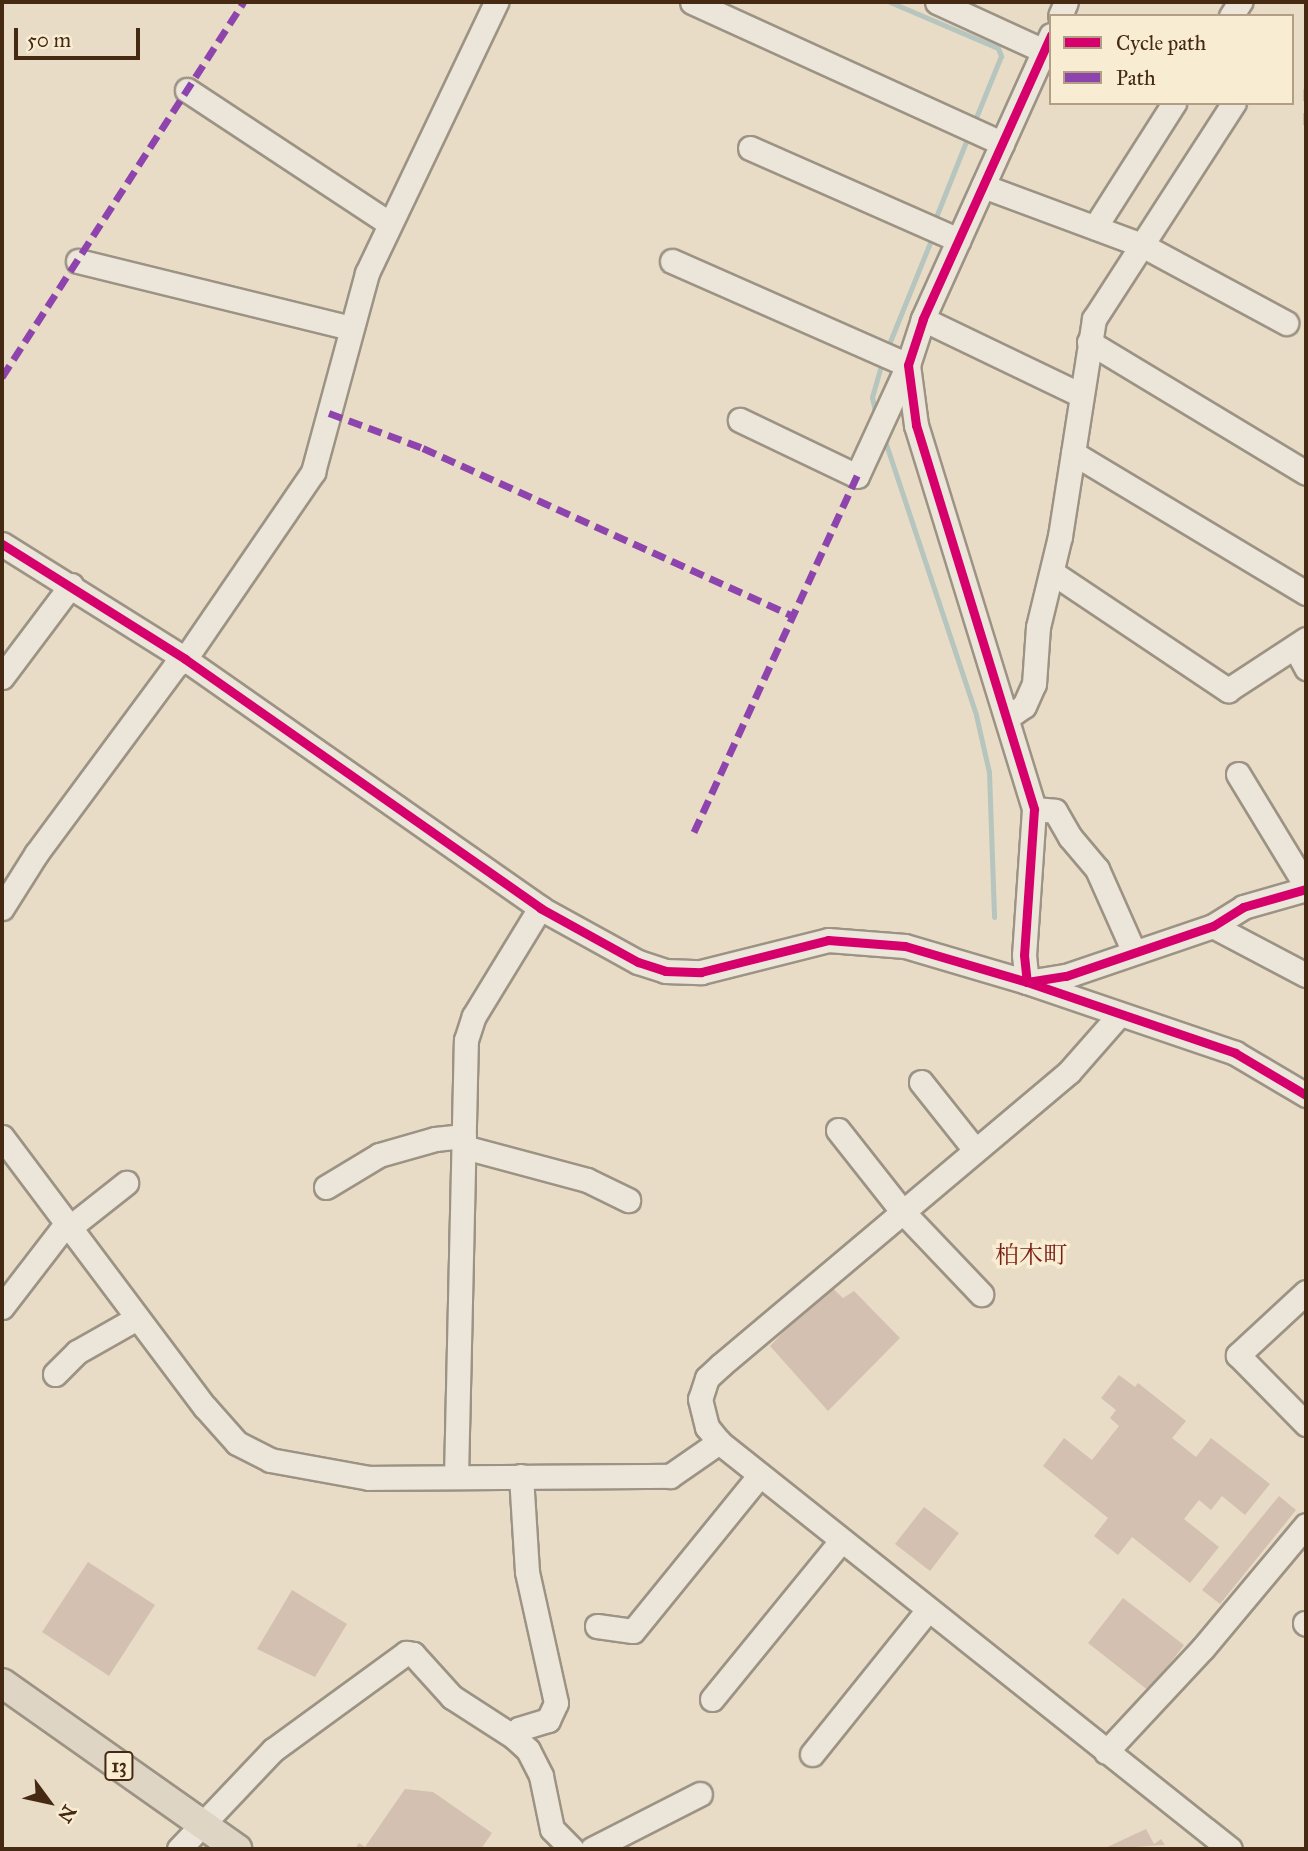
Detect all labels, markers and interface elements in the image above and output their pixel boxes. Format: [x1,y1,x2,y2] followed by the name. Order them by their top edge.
[18,14,144,58] scale bar
[1049,14,1294,105] legend
[27,27,71,53] text: 50 m
[1116,30,1206,56] text: Cycle path
[1116,65,1156,91] text: Path
[995,1242,1067,1270] district label: 柏木町
[103,1750,135,1782] road number: 13
[14,1767,84,1837] north arrow
[53,1801,81,1827] text: N

